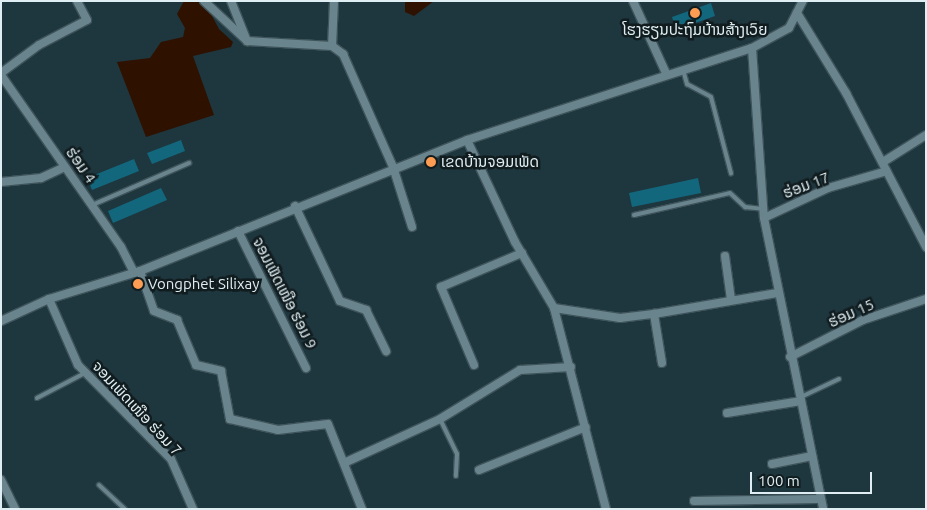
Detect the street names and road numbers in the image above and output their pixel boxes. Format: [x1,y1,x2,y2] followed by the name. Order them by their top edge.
[62,144,100,186] street label: ຮ່ອມ 4
[780,168,832,202] street label: ຮ່ອມ 17
[249,234,321,352] street label: ຈອມເພັດເໜືອ ຮ່ອມ 9
[825,295,877,331] street label: ຮ່ອມ 15
[89,357,185,459] street label: ຈອມເພັດເໜືອ ຮ່ອມ 7

